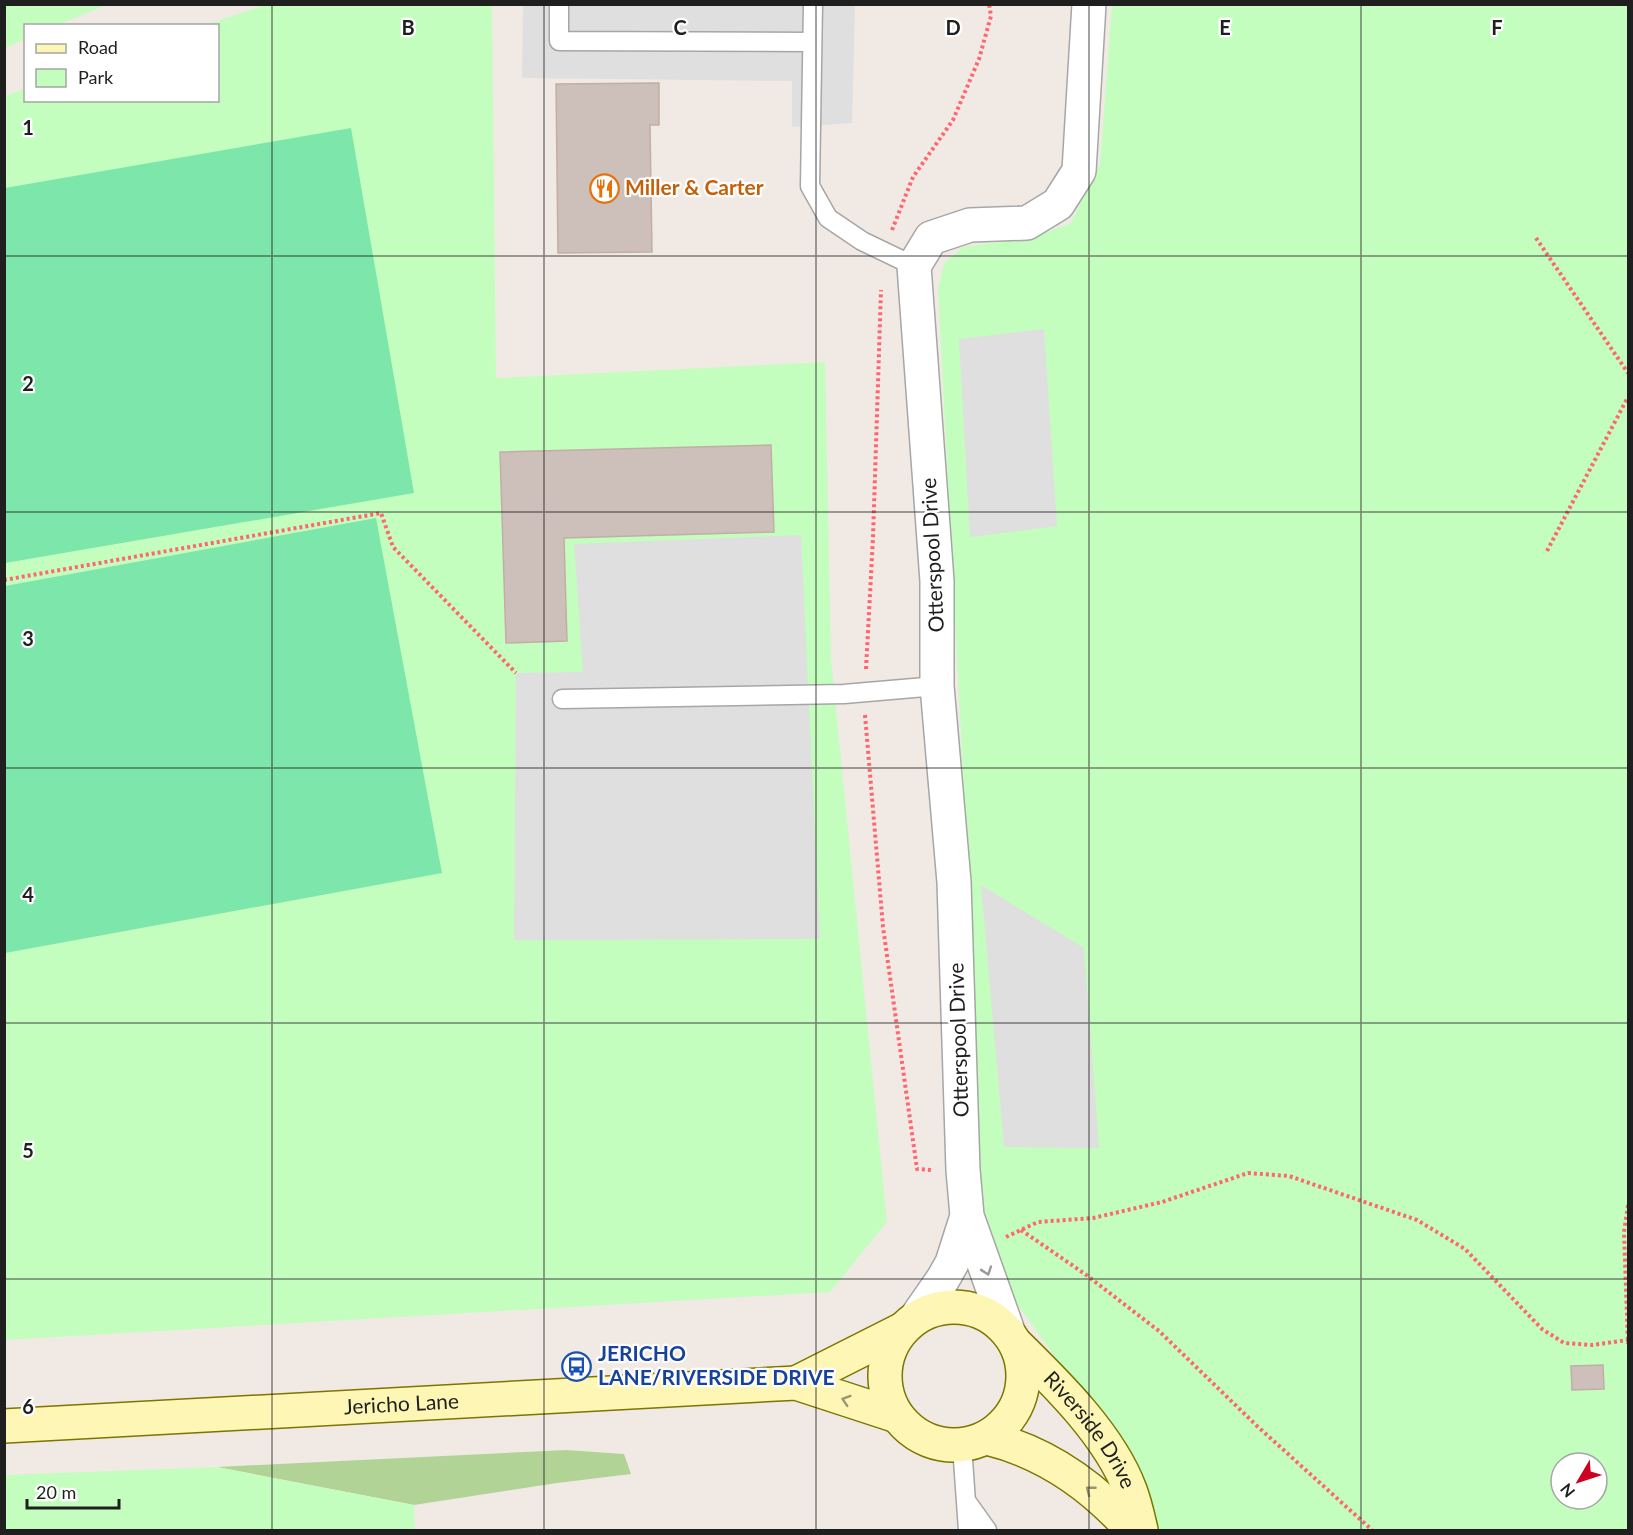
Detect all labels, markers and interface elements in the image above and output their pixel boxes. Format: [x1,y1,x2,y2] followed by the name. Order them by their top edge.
[401,15,415,39] text: B
[673,15,687,39] text: C
[945,15,961,39] text: D
[1219,15,1231,39] text: E
[1491,15,1503,39] text: F
[24,24,219,102] legend
[78,36,118,58] text: Road
[78,66,114,88] text: Park
[22,115,34,139] text: 1
[588,172,620,204] restaurant icon: Miller & Carter
[625,174,764,199] place label: Miller & Carter
[22,371,34,395] text: 2
[915,477,948,633] street label: Otterspool Drive
[22,626,34,650] text: 3
[22,882,34,906] text: 4
[942,962,973,1118] street label: Otterspool Drive
[22,1138,34,1162] text: 5
[980,1265,993,1276] one-way arrow
[598,1340,835,1389] place label: JERICHO LANE/RIVERSIDE DRIVE
[561,1350,593,1382] bus stop icon: JERICHO LANE/RIVERSIDE DRIVE
[1039,1365,1142,1492] street label: Riverside Drive
[343,1387,460,1419] street label: Jericho Lane
[22,1394,34,1418] text: 6
[841,1394,852,1407] one-way arrow
[1549,1451,1609,1511] north arrow
[27,1472,118,1510] scale bar
[1556,1480,1578,1502] text: N
[36,1481,76,1503] text: 20 m
[1086,1486,1097,1497] one-way arrow

